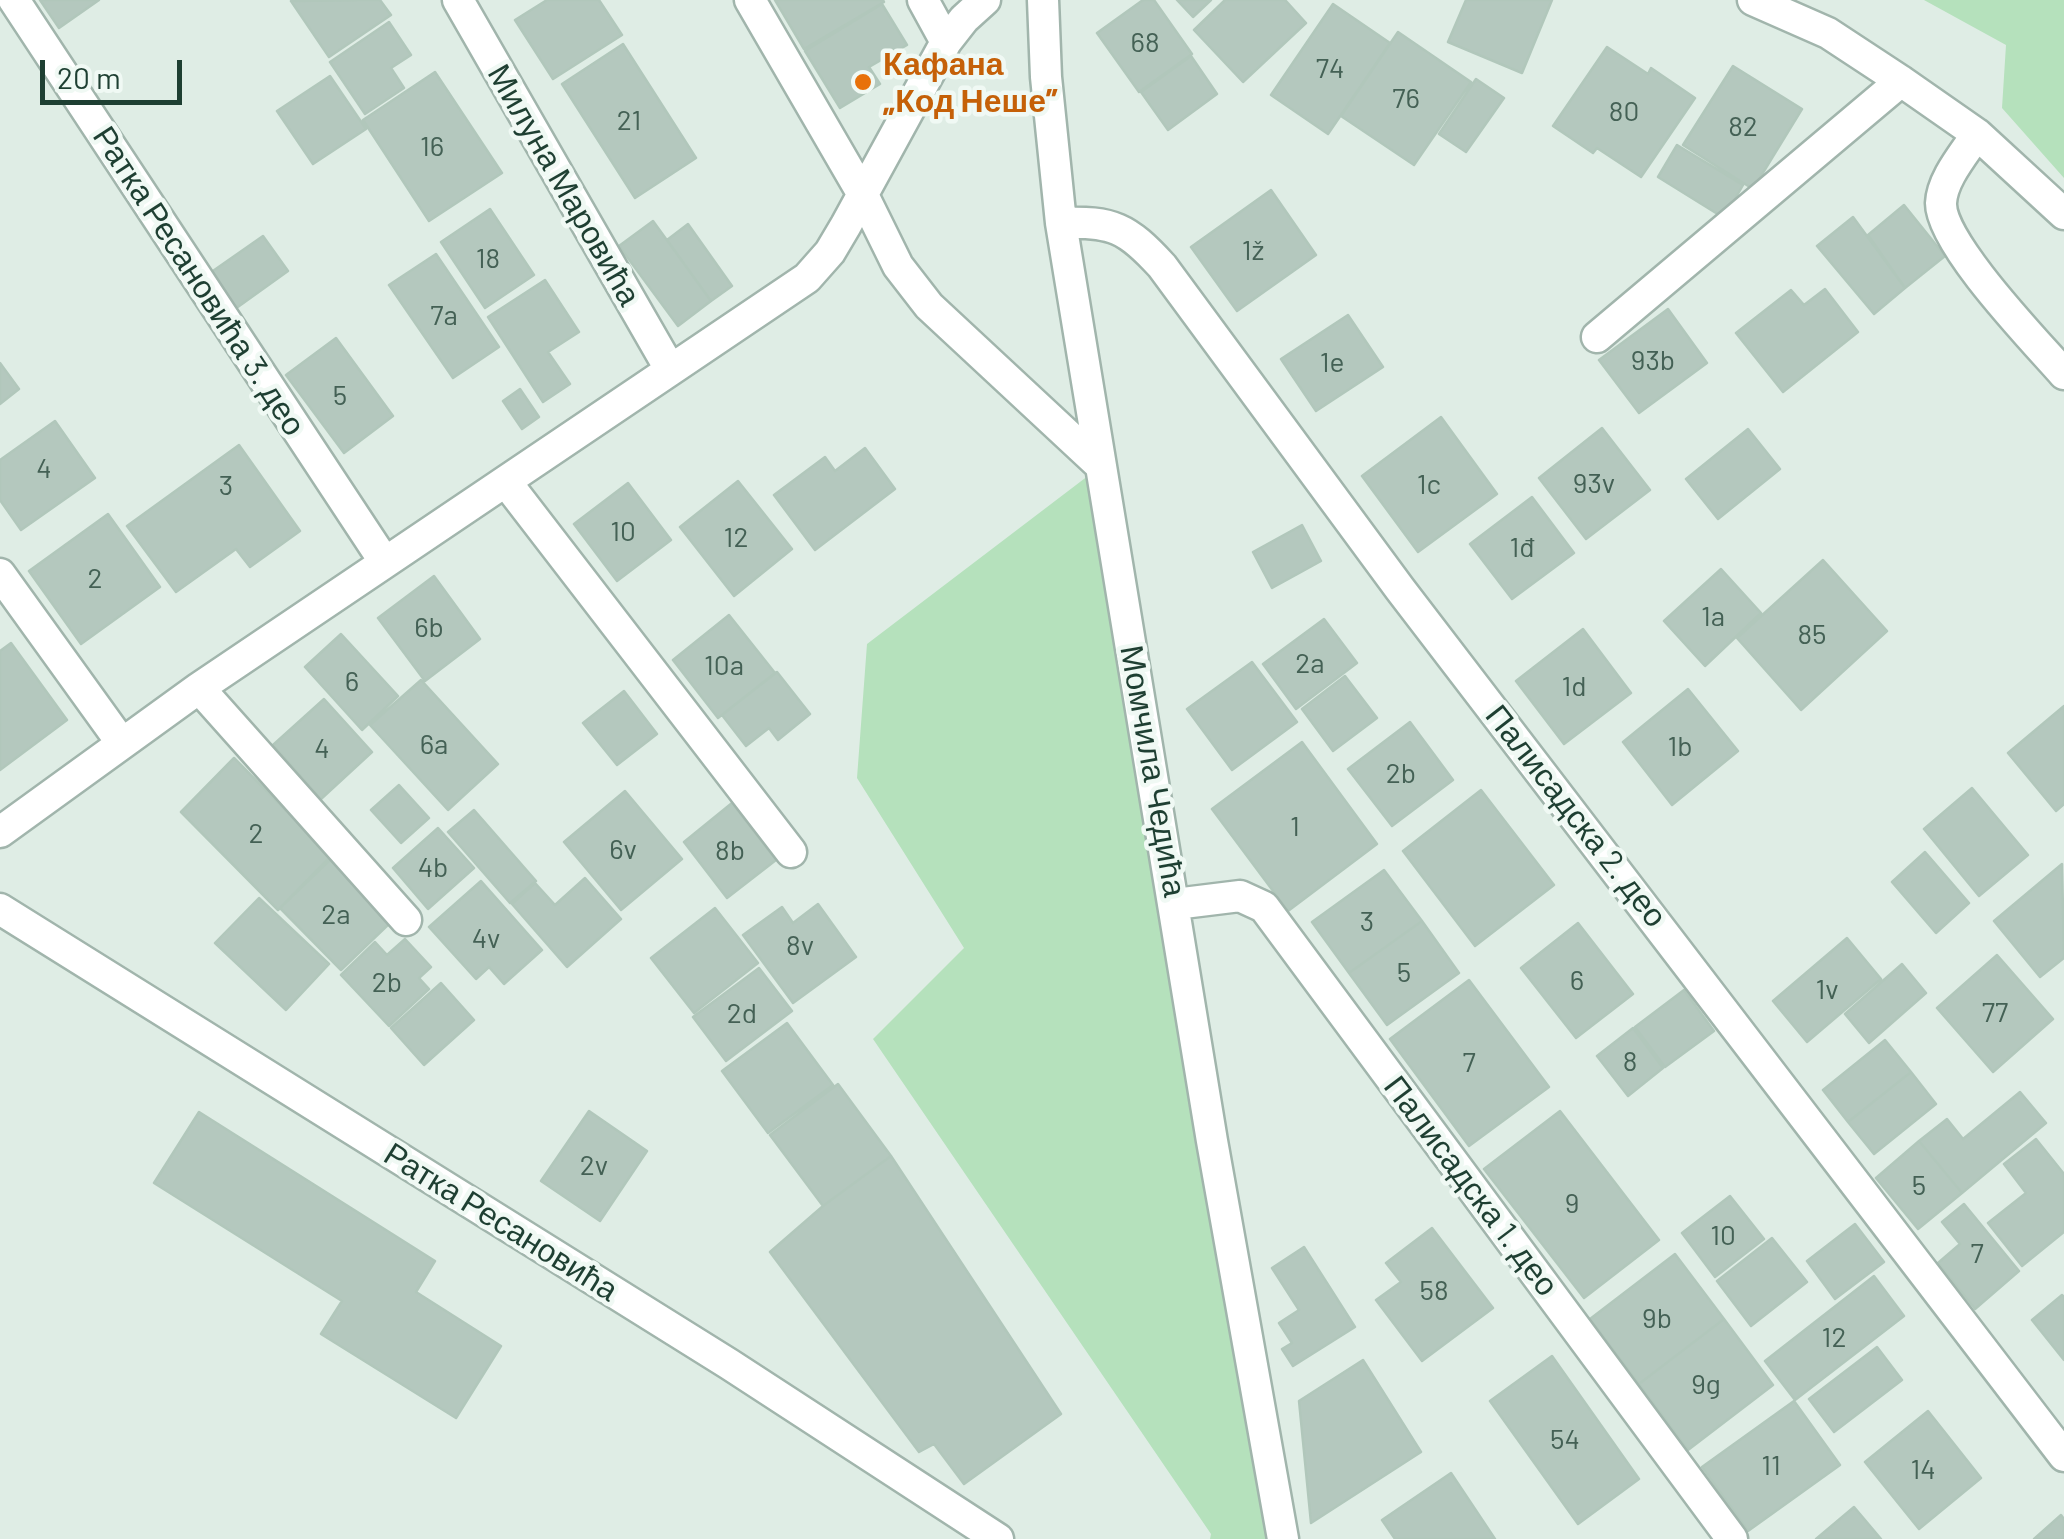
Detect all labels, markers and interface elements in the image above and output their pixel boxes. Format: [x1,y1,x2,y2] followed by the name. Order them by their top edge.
[1130,26,1160,60] house number: 68
[45,40,188,102] scale bar
[883,45,1058,120] place label: Кафана „Код Неше”
[1316,52,1344,86] house number: 74
[479,58,649,312] street label: Милуна Маровића
[57,59,121,95] text: 20 m
[852,71,874,93] marker: Кафана „Код Неше”
[1392,82,1420,116] house number: 76
[1609,95,1639,129] house number: 80
[617,104,641,138] house number: 21
[1728,110,1758,144] house number: 82
[85,119,313,443] street label: Ратка Ресановића 3. део
[420,130,444,164] house number: 16
[1242,234,1264,268] house number: 1ž
[476,242,500,276] house number: 18
[430,299,458,333] house number: 7a
[1631,344,1675,378] house number: 93b
[1320,346,1344,380] house number: 1e
[333,379,347,413] house number: 5
[36,452,52,486] house number: 4
[1573,467,1615,501] house number: 93v
[1417,468,1441,502] house number: 1c
[219,469,233,503] house number: 3
[610,515,636,549] house number: 10
[724,521,748,555] house number: 12
[1509,531,1535,565] house number: 1đ
[87,562,103,596] house number: 2
[1701,600,1725,634] house number: 1a
[414,611,444,645] house number: 6b
[1798,618,1826,652] house number: 85
[1112,642,1194,900] street label: Момчила Чедића
[1295,647,1325,681] house number: 2a
[704,649,744,683] house number: 10a
[345,665,359,699] house number: 6
[1561,670,1587,704] house number: 1d
[1477,697,1675,935] street label: Палисадска 2. део
[420,728,448,762] house number: 6a
[1667,730,1693,764] house number: 1b
[314,732,330,766] house number: 4
[1386,757,1416,791] house number: 2b
[1290,810,1300,844] house number: 1
[248,817,264,851] house number: 2
[609,833,637,867] house number: 6v
[715,834,745,868] house number: 8b
[418,851,448,885] house number: 4b
[321,898,351,932] house number: 2a
[1360,905,1374,939] house number: 3
[472,922,500,956] house number: 4v
[786,929,814,963] house number: 8v
[1397,956,1411,990] house number: 5
[1570,964,1584,998] house number: 6
[372,966,402,1000] house number: 2b
[1815,973,1839,1007] house number: 1v
[1982,996,2008,1030] house number: 77
[727,997,757,1031] house number: 2d
[1623,1045,1637,1079] house number: 8
[1462,1046,1476,1080] house number: 7
[1376,1068,1566,1304] street label: Палисадска 1. део
[377,1135,625,1309] street label: Ратка Ресановића
[580,1149,608,1183] house number: 2v
[1912,1169,1926,1203] house number: 5
[1565,1187,1579,1221] house number: 9
[1710,1219,1736,1253] house number: 10
[1970,1237,1984,1271] house number: 7
[1420,1274,1448,1308] house number: 58
[1642,1302,1672,1336] house number: 9b
[1822,1321,1846,1355] house number: 12
[1691,1368,1721,1402] house number: 9g
[1550,1423,1580,1457] house number: 54
[1761,1449,1781,1483] house number: 11
[1910,1453,1936,1487] house number: 14

